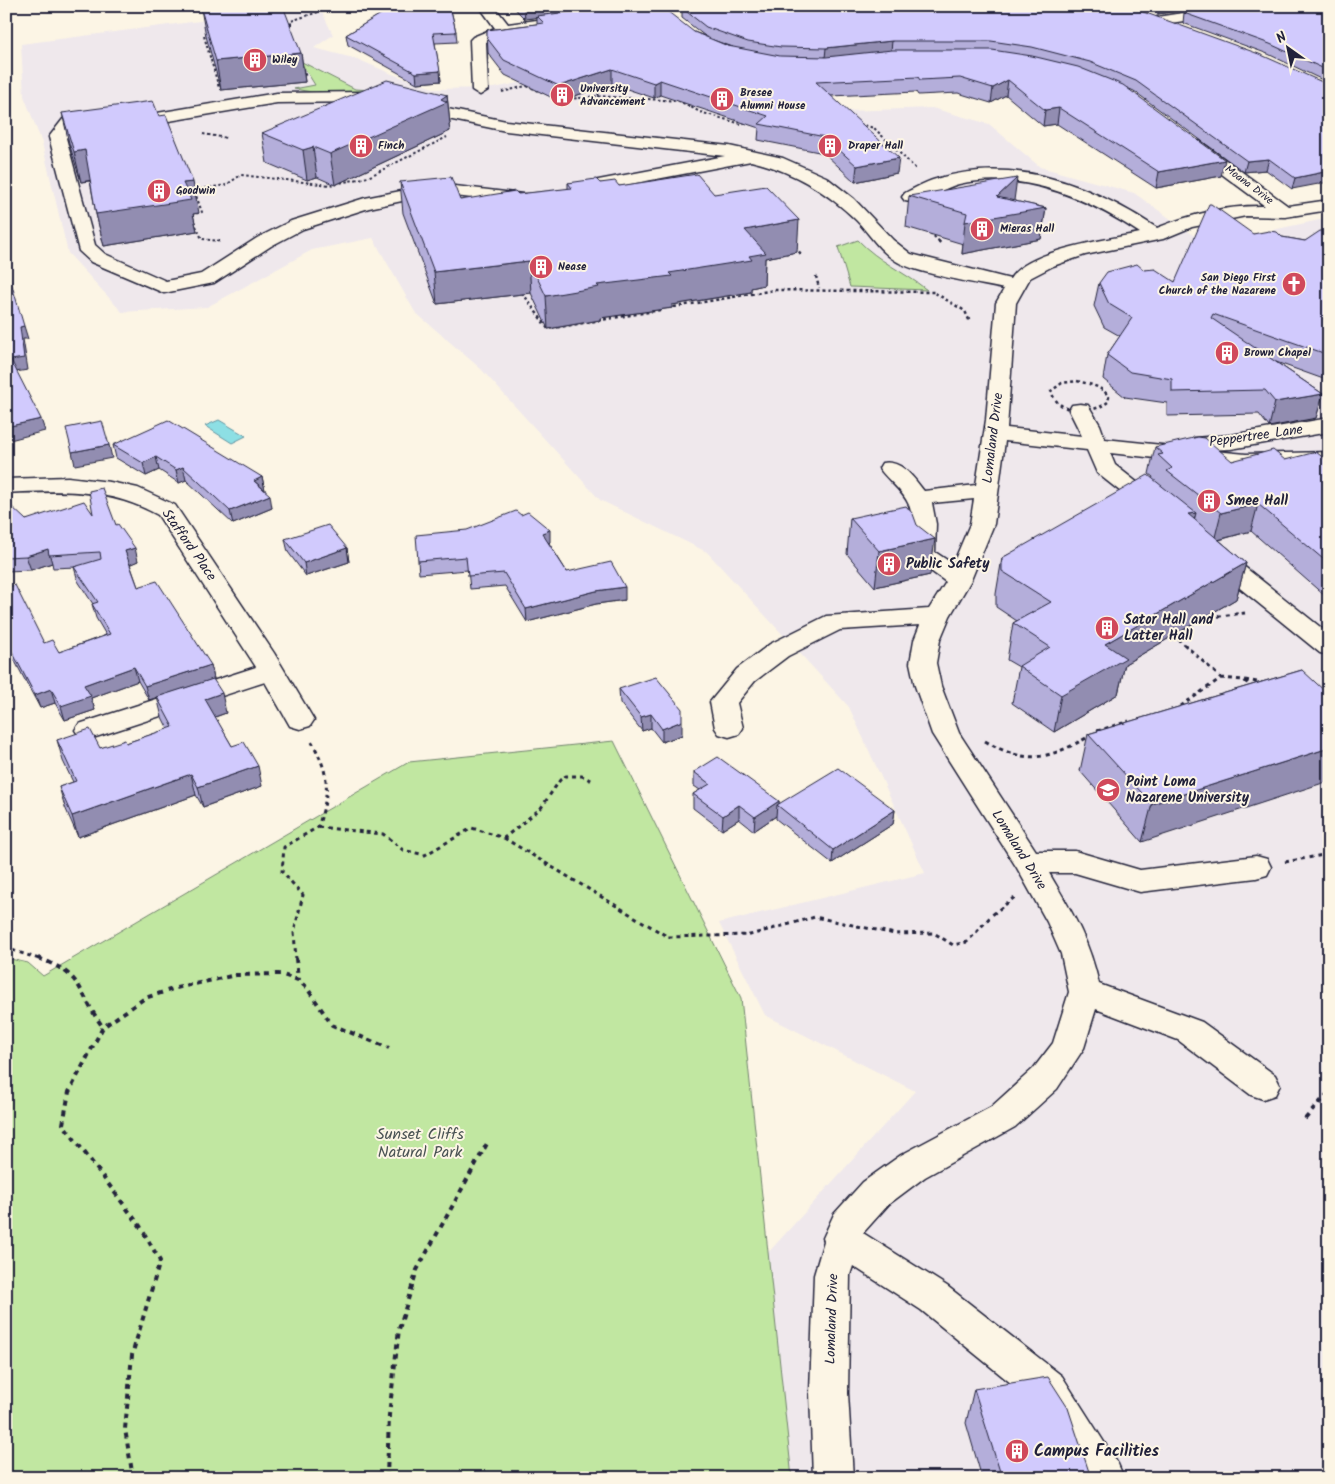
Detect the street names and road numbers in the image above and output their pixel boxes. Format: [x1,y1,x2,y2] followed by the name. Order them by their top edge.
[1221,161,1277,209] street label: Moana Drive
[977,391,1010,484] street label: Lomaland Drive
[1208,418,1305,453] street label: Peppertree Lane
[156,504,222,586] street label: Stafford Place
[986,806,1053,895] street label: Lomaland Drive
[819,1272,845,1365] street label: Lomaland Drive

